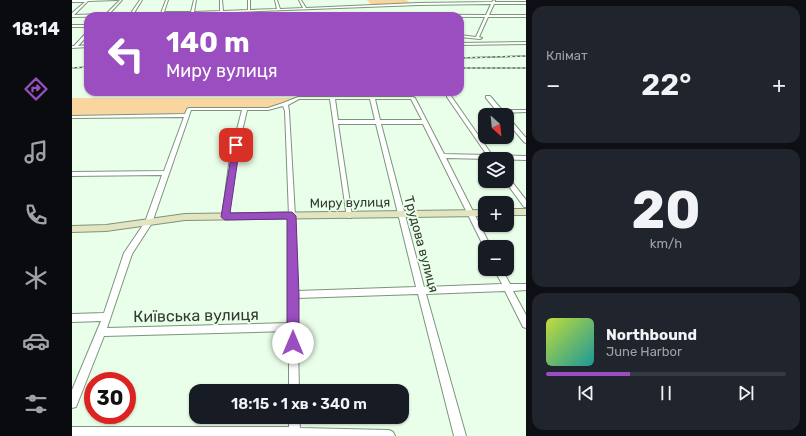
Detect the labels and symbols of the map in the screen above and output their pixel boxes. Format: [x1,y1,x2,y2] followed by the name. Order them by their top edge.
[478,108,514,144] north arrow
[219,128,253,162] pin
[310,194,390,211] street label: Миру вулиця
[401,194,442,294] street label: Трудова вулиця
[133,305,259,326] street label: Київська вулиця
[272,322,314,364] position arrow
[84,372,136,424] speed limit sign: 30

